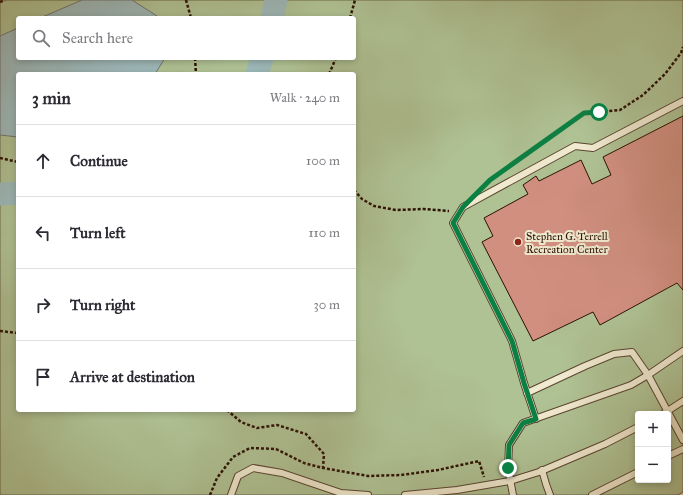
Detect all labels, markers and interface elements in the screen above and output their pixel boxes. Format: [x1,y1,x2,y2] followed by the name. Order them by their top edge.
[16,16,356,60] search box
[30,27,52,49] icon: search
[62,29,133,47] text: Search here
[32,88,71,109] text: 3 min
[270,90,340,106] text: Walk · 240 m
[590,103,608,121] route start
[32,150,54,172] icon: ahead
[70,152,128,170] text: Continue
[306,153,340,169] text: 100 m
[32,222,54,244] icon: left
[70,224,126,242] text: Turn left
[308,225,340,241] text: 110 m
[526,230,608,256] place label: Stephen G. Terrell Recreation Center
[513,237,523,247] marker: Stephen G. Terrell Recreation Center
[32,294,54,316] icon: right
[70,296,135,314] text: Turn right
[314,297,340,313] text: 30 m
[32,366,54,388] icon: arrive
[70,368,195,386] text: Arrive at destination
[635,411,671,483] map controls
[635,411,671,447] button: +
[635,447,671,483] button: −
[499,459,517,477] route end

